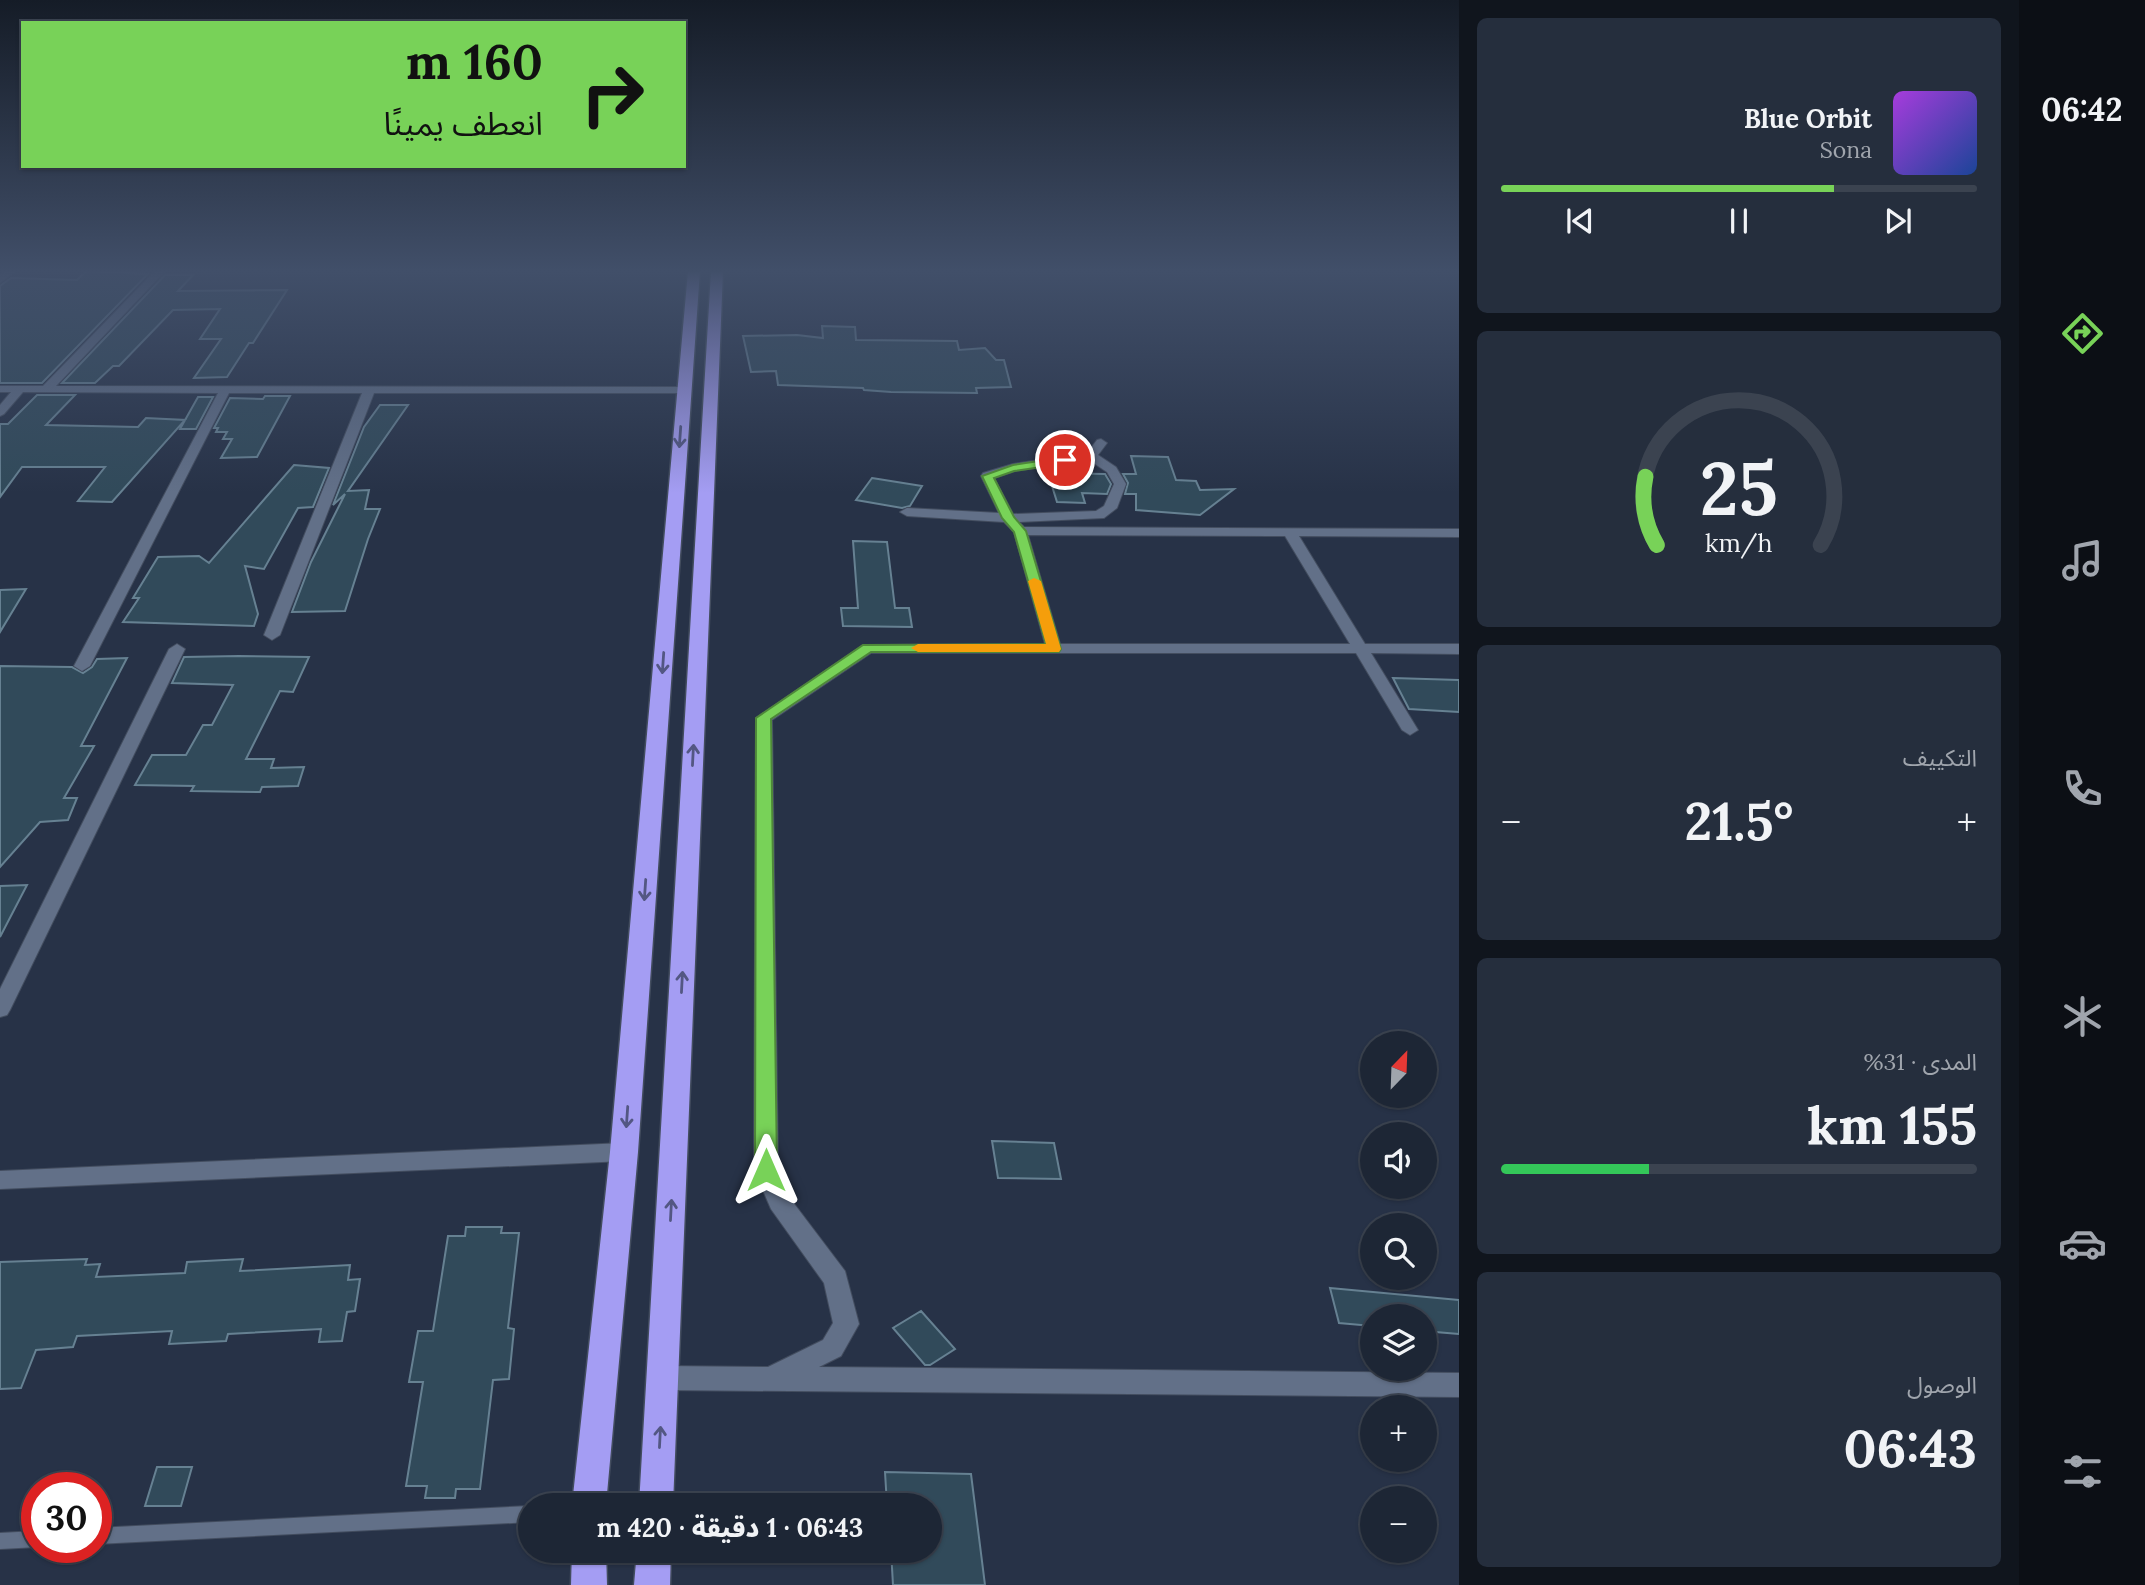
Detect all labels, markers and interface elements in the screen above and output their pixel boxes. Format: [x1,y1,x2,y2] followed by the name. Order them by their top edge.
[406,30,543,92] text: 160 m
[567,49,658,140] icon: right
[2041,89,2123,130] text: 06:42
[1744,102,1872,135] text: Blue Orbit
[384,103,543,144] text: انعطف يمينًا
[1820,135,1872,164] text: Sona
[1561,202,1599,240] icon: previous
[1720,202,1758,240] icon: pause
[1879,202,1917,240] icon: next
[2058,309,2107,358] icon: directions
[673,425,686,447] one-way arrow
[1035,430,1095,490] pin
[1046,441,1084,479] icon: arrive
[1700,443,1778,536] text: 25
[1705,527,1773,559] text: km/h
[2058,536,2107,585] icon: music
[656,652,669,675] one-way arrow
[1903,743,1977,772] text: التكييف
[686,744,699,767] one-way arrow
[2058,764,2107,813] icon: phone
[1685,788,1793,854] text: 21.5°
[1501,798,1521,846] text: −
[1957,798,1977,846] text: +
[638,879,651,901] one-way arrow
[676,972,689,994] one-way arrow
[2058,992,2107,1041] icon: climate
[1360,1031,1437,1108] north arrow
[1360,1031,1437,1563] map controls
[1863,1047,1977,1076] text: المدى · 31%
[1807,1092,1977,1158] text: 155 km
[620,1105,633,1128] one-way arrow
[1360,1122,1437,1199] button: sound
[729,1133,803,1207] position arrow
[665,1198,678,1221] one-way arrow
[1360,1213,1437,1290] button: search
[2058,1219,2107,1268] icon: car
[1360,1304,1437,1381] button: layers
[1907,1370,1977,1399] text: الوصول
[1360,1395,1437,1472] button: +
[1843,1415,1977,1481] text: 06:43
[654,1426,667,1449] one-way arrow
[2058,1447,2107,1496] icon: filters
[21,1472,112,1563] speed limit sign: 30
[1360,1486,1437,1563] button: −
[597,1511,863,1544] text: 06:43 · 1 دقيقة · 420 m

